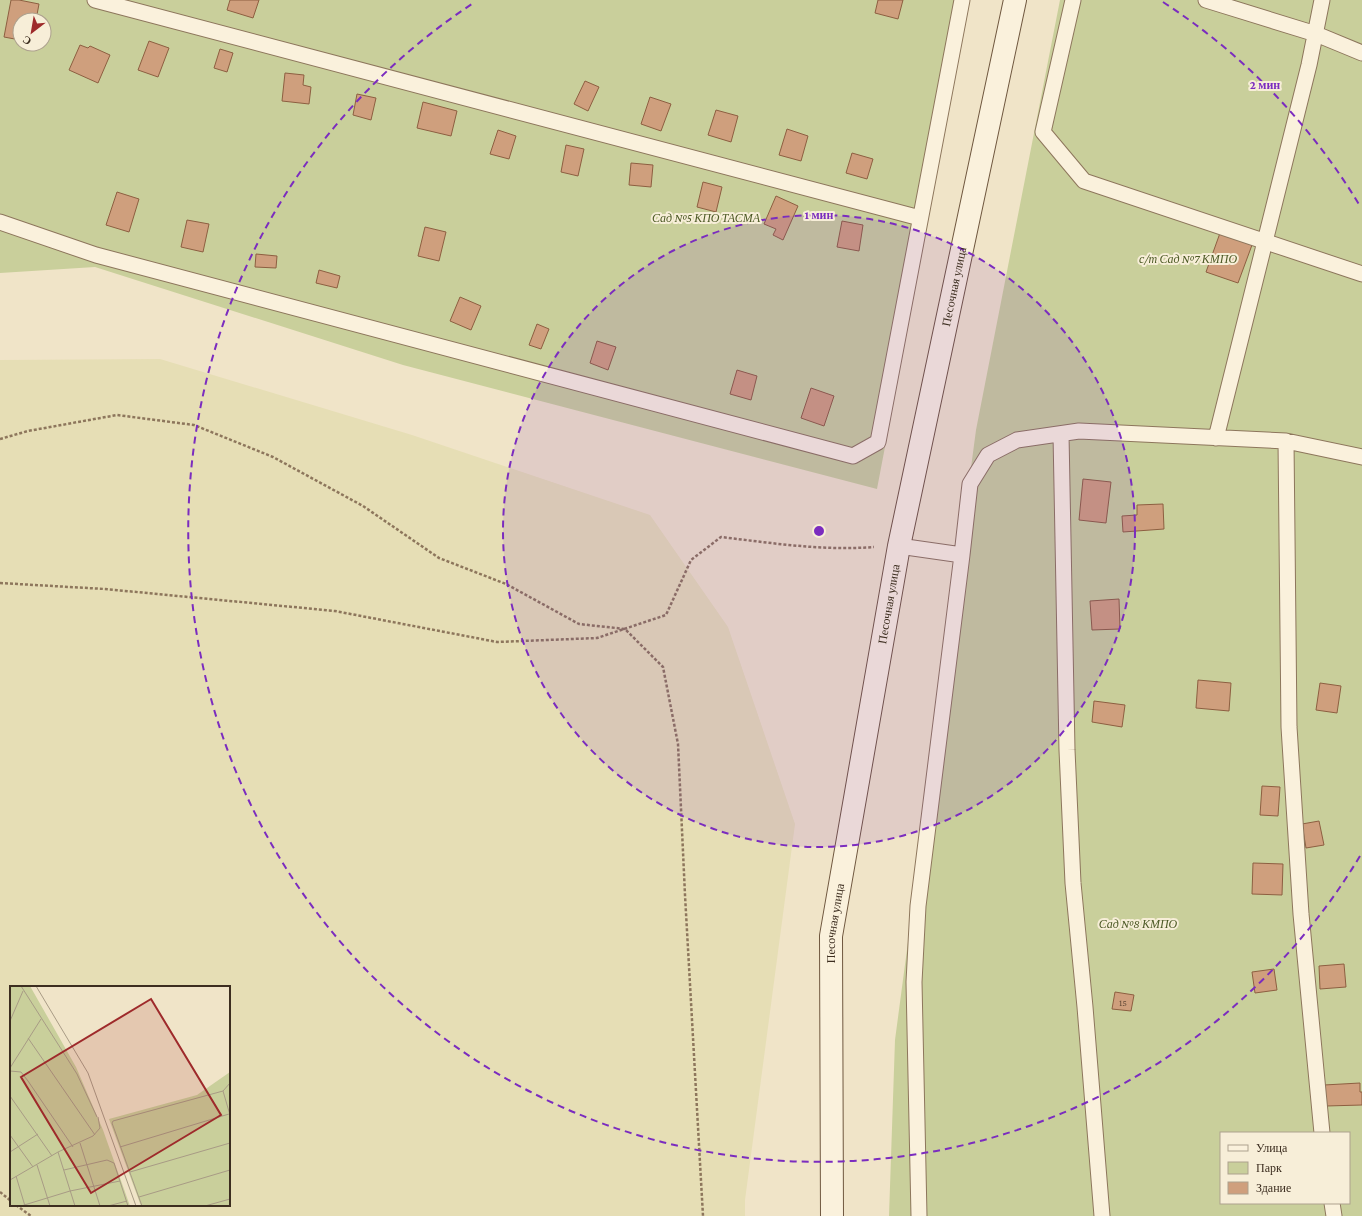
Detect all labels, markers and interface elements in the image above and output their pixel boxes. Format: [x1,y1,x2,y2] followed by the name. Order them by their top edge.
[12,12,52,52] north arrow
[20,33,33,48] text: С
[1250,78,1280,92] text: 2 мин
[805,208,833,222] text: 1 мин
[652,211,761,225] park label: Сад №5 КПО ТАСМА
[939,245,969,328] street label: Песочная улица
[1139,252,1237,266] park label: с/т Сад №7 КМПО
[812,524,826,538] centre of rings
[875,562,903,645] street label: Песочная улица
[824,882,847,963] street label: Песочная улица
[1099,917,1178,931] park label: Сад №8 КМПО
[10,986,230,1206] inset map
[1119,997,1127,1008] house number: 15
[1220,1132,1350,1204] legend
[1256,1141,1288,1155] text: Улица
[1256,1161,1282,1175] text: Парк
[1256,1181,1291,1195] text: Здание

